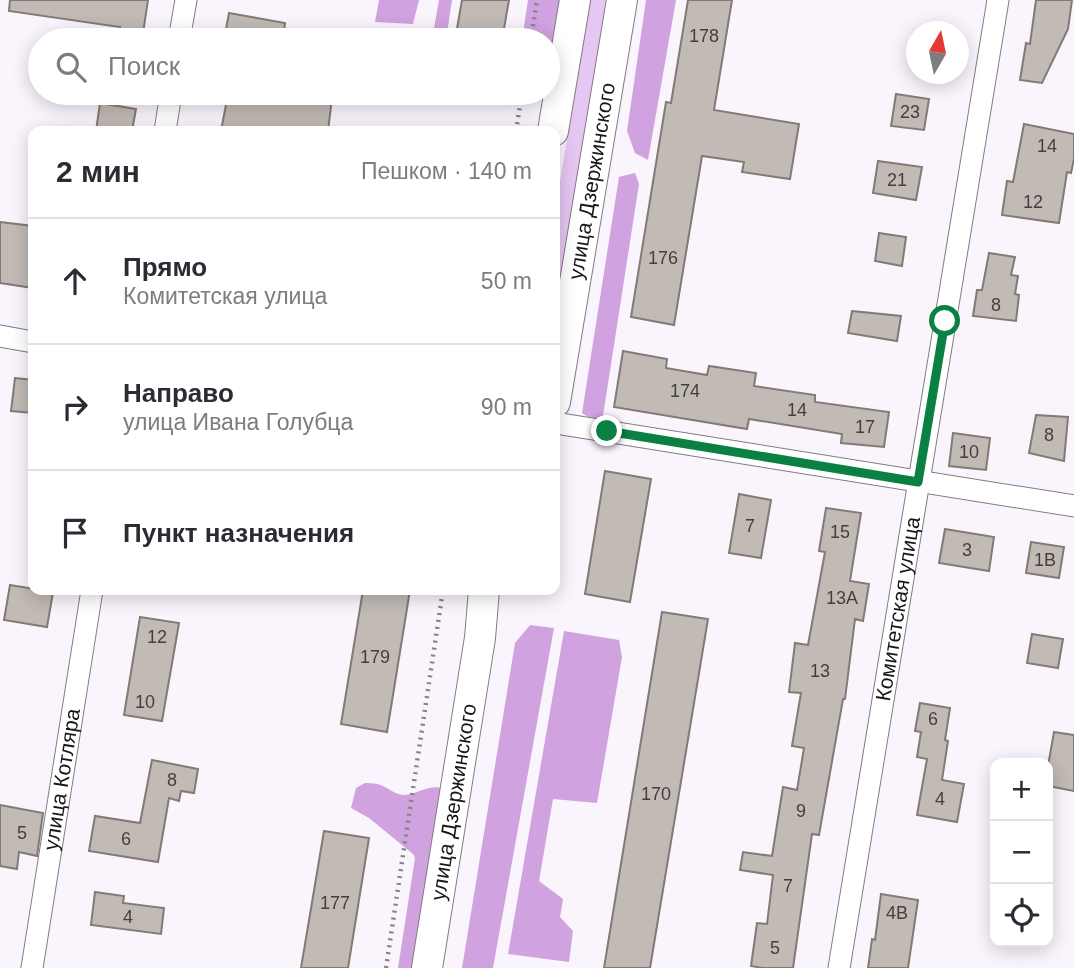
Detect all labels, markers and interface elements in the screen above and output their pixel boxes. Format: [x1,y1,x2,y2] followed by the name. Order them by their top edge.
[906,21,969,84] north arrow
[689,26,719,46] house number: 178
[28,28,560,105] search box
[52,48,90,86] icon: search
[108,51,180,81] text: Поиск
[564,81,619,281] street label: улица Дзержинского
[900,102,920,122] house number: 23
[1037,136,1057,156] house number: 14
[56,155,140,188] text: 2 мин
[361,158,532,184] text: Пешком · 140 m
[887,170,907,190] house number: 21
[1023,192,1043,212] house number: 12
[648,248,678,268] house number: 176
[123,252,207,282] text: Прямо
[56,262,94,300] icon: ahead
[481,268,532,294] text: 50 m
[123,283,327,309] text: Комитетская улица
[991,295,1001,315] house number: 8
[929,305,960,336] route start
[123,378,234,408] text: Направо
[670,381,700,401] house number: 174
[56,388,94,426] icon: right
[481,394,532,420] text: 90 m
[787,400,807,420] house number: 14
[123,409,353,435] text: улица Ивана Голубца
[591,415,622,446] route end
[855,417,875,437] house number: 17
[1044,425,1054,445] house number: 8
[959,442,979,462] house number: 10
[56,514,94,552] icon: arrive
[871,514,924,703] street label: Комитетская улица
[745,516,755,536] house number: 7
[123,518,354,548] text: Пункт назначения
[830,522,850,542] house number: 15
[962,540,972,560] house number: 3
[1034,550,1056,570] house number: 1В
[826,588,858,608] house number: 13А
[147,627,167,647] house number: 12
[360,647,390,667] house number: 179
[810,661,830,681] house number: 13
[135,692,155,712] house number: 10
[426,702,480,902] street label: улица Дзержинского
[39,706,84,852] street label: улица Котляра
[928,709,938,729] house number: 6
[990,758,1053,947] map controls
[990,758,1053,821] button: +
[167,770,177,790] house number: 8
[641,784,671,804] house number: 170
[935,789,945,809] house number: 4
[796,801,806,821] house number: 9
[990,821,1053,884] button: −
[17,823,27,843] house number: 5
[121,829,131,849] house number: 6
[783,876,793,896] house number: 7
[990,884,1053,947] button: locate
[320,893,350,913] house number: 177
[886,903,908,923] house number: 4В
[123,907,133,927] house number: 4
[770,938,780,958] house number: 5

